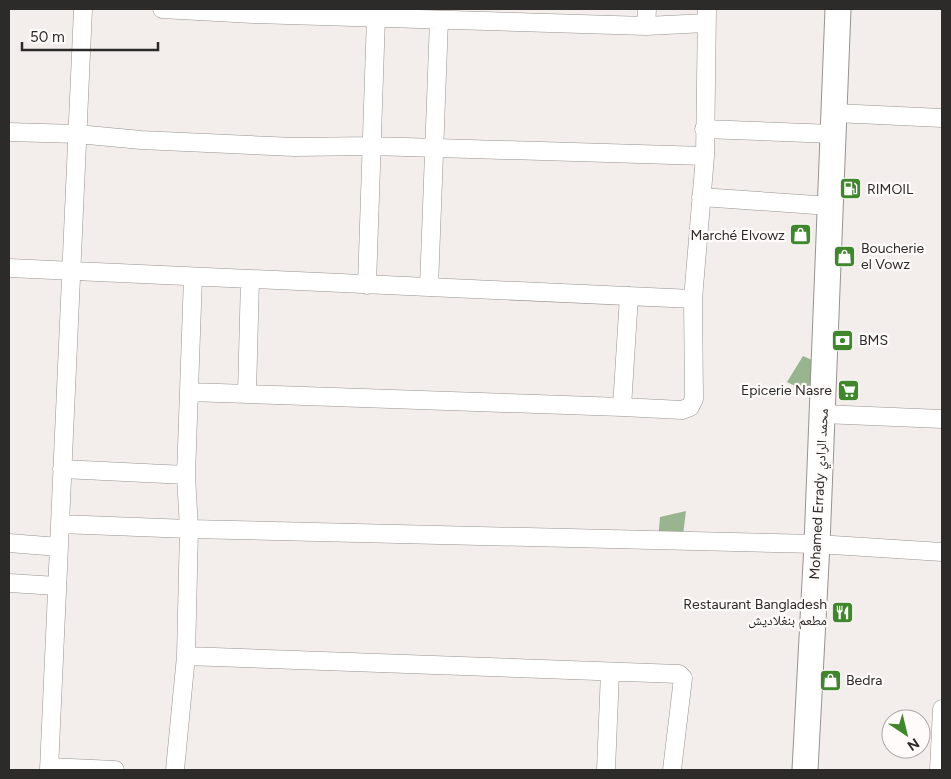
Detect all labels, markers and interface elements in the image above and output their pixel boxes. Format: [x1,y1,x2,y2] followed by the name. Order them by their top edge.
[22,20,159,52] scale bar
[30,28,65,46] text: 50 m
[839,177,863,201] fuel station icon: RIMOIL
[867,181,914,198] place label: RIMOIL
[789,223,813,247] shop icon: Marché Elvowz
[691,227,785,244] place label: Marché Elvowz
[861,240,924,273] place label: Boucherie el Vowz
[833,244,857,268] shop icon: Boucherie el Vowz
[831,328,855,352] bank icon: BMS
[859,332,888,349] place label: BMS
[836,378,860,402] supermarket icon: Epicerie Nasre
[741,382,832,399] place label: Epicerie Nasre
[806,408,835,580] street label: Mohamed Errady محمد الرادي
[683,596,827,630] place label: Restaurant Bangladesh مطعم بنغلاديش
[831,600,855,624] restaurant icon: Restaurant Bangladesh مطعم بنغلاديش
[818,668,842,692] shop icon: Bedra
[846,672,882,689] place label: Bedra
[881,709,931,759] north arrow
[904,734,922,754] text: N

